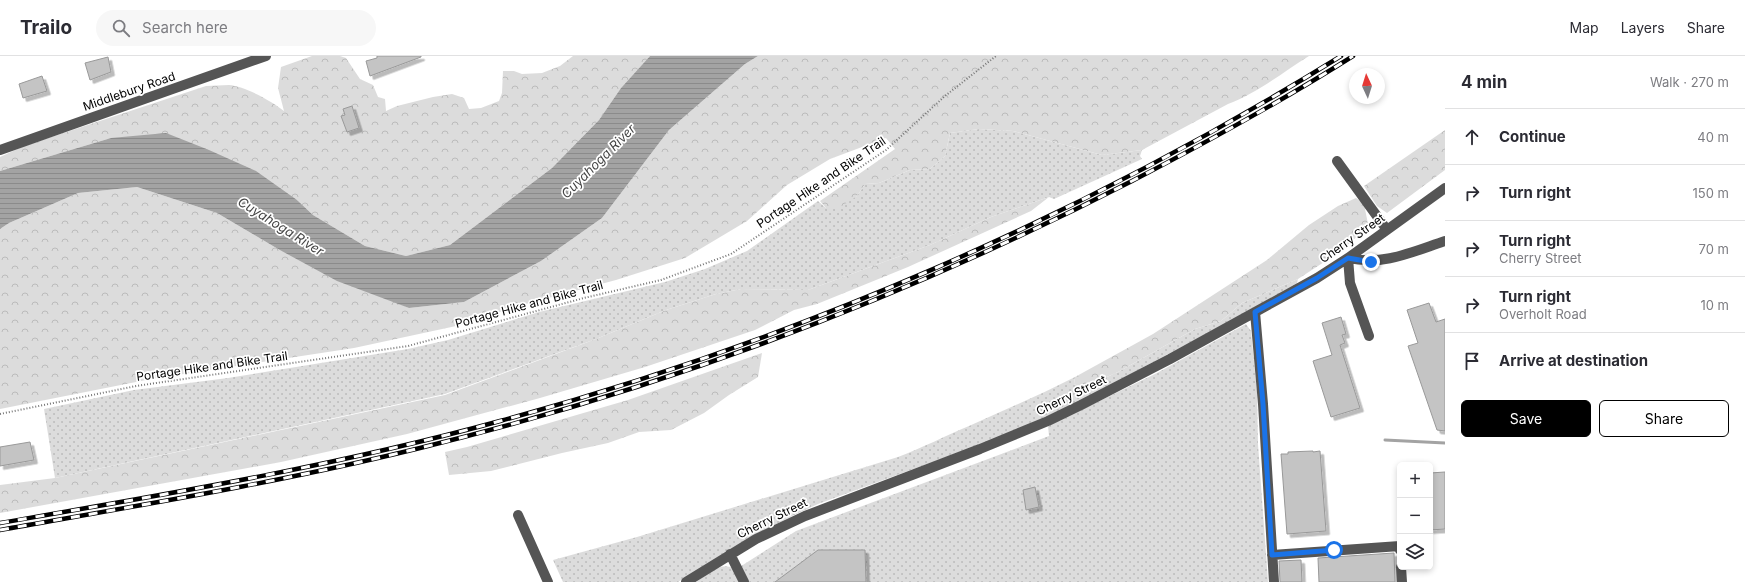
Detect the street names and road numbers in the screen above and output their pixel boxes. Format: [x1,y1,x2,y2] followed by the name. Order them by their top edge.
[81,68,177,114] street label: Middlebury Road
[754,133,888,231] street label: Portage Hike and Bike Trail
[1316,210,1388,266] street label: Cherry Street
[453,277,605,331] street label: Portage Hike and Bike Trail
[135,348,289,384] street label: Portage Hike and Bike Trail
[1033,372,1109,418] street label: Cherry Street
[734,495,810,541] street label: Cherry Street

